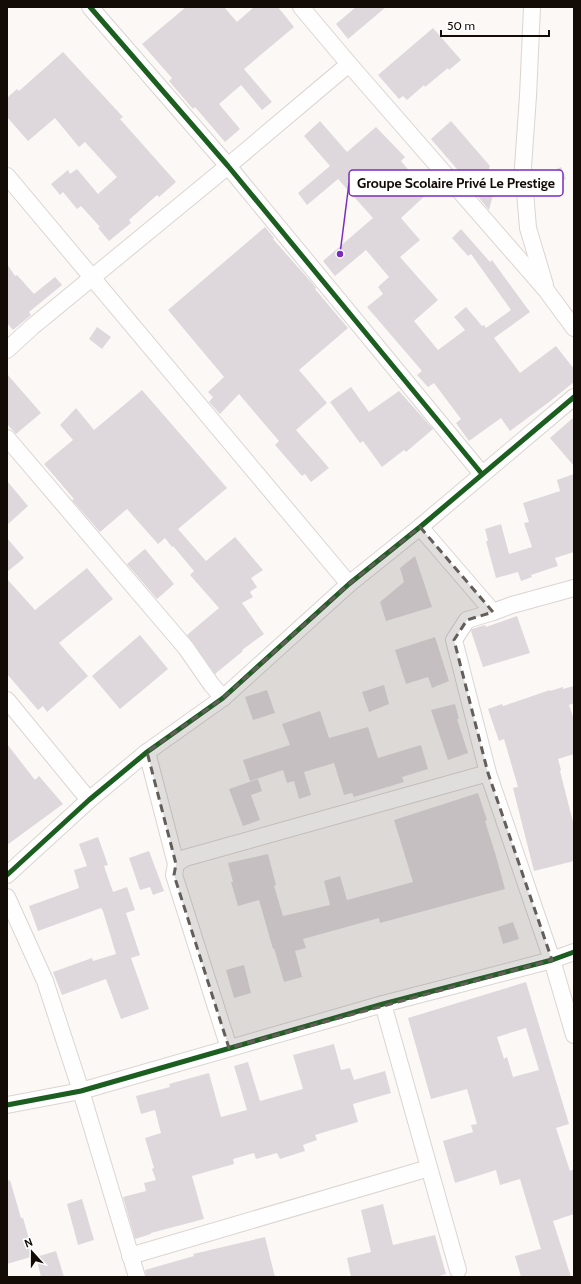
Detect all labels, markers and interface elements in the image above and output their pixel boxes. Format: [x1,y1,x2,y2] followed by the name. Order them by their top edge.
[441,12,549,38] scale bar
[447,18,475,33] text: 50 m
[349,170,563,196] callout: Groupe Scolaire Privé Le Prestige
[357,174,555,192] text: Groupe Scolaire Privé Le Prestige
[12,1232,52,1272] north arrow
[22,1235,35,1251] text: N

